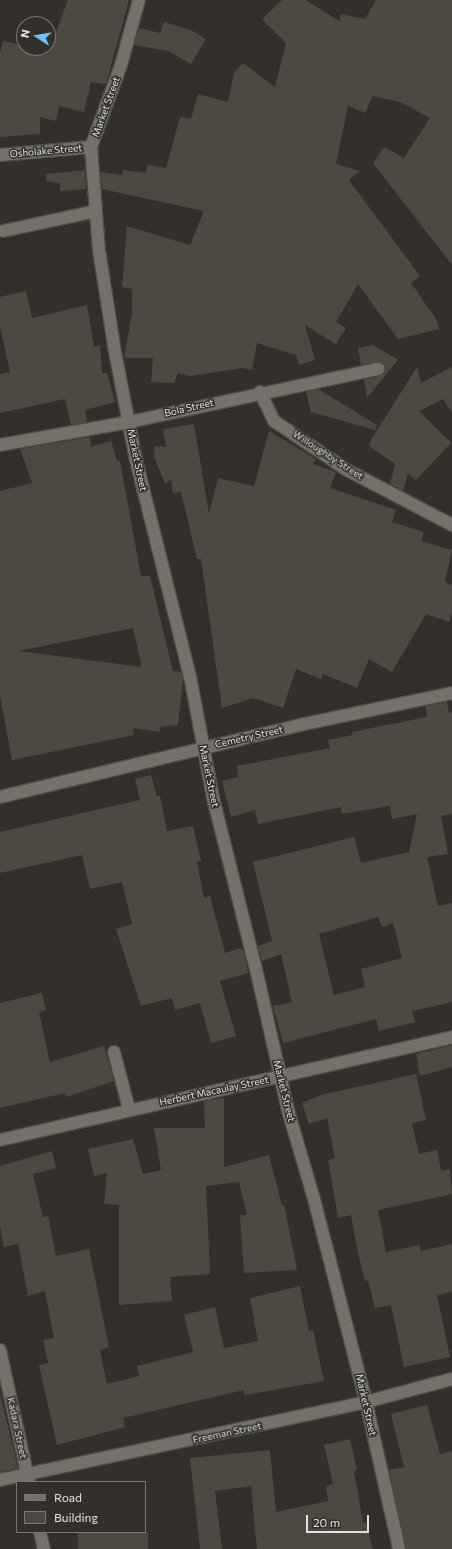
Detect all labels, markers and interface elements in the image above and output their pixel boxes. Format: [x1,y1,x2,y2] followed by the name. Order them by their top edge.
[16,16,56,56] north arrow
[18,28,32,39] text: N
[90,75,122,139] street label: Market Street
[9,142,83,160] street label: Osholake Street
[163,396,215,420] street label: Bola Street
[125,428,149,492] street label: Market Street
[290,428,366,482] street label: Willoughby Street
[214,723,284,751] street label: Cemetry Street
[197,744,221,808] street label: Market Street
[271,1059,297,1123] street label: Market Street
[158,1074,270,1108] street label: Herbert Macaulay Street
[353,1373,379,1437] street label: Market Street
[5,1396,29,1460] street label: Kadara Street
[192,1420,262,1446] street label: Freeman Street
[16,1481,146,1533] legend
[54,1490,82,1504] text: Road
[308,1507,371,1533] scale bar
[54,1510,98,1524] text: Building
[313,1515,340,1529] text: 20 m

